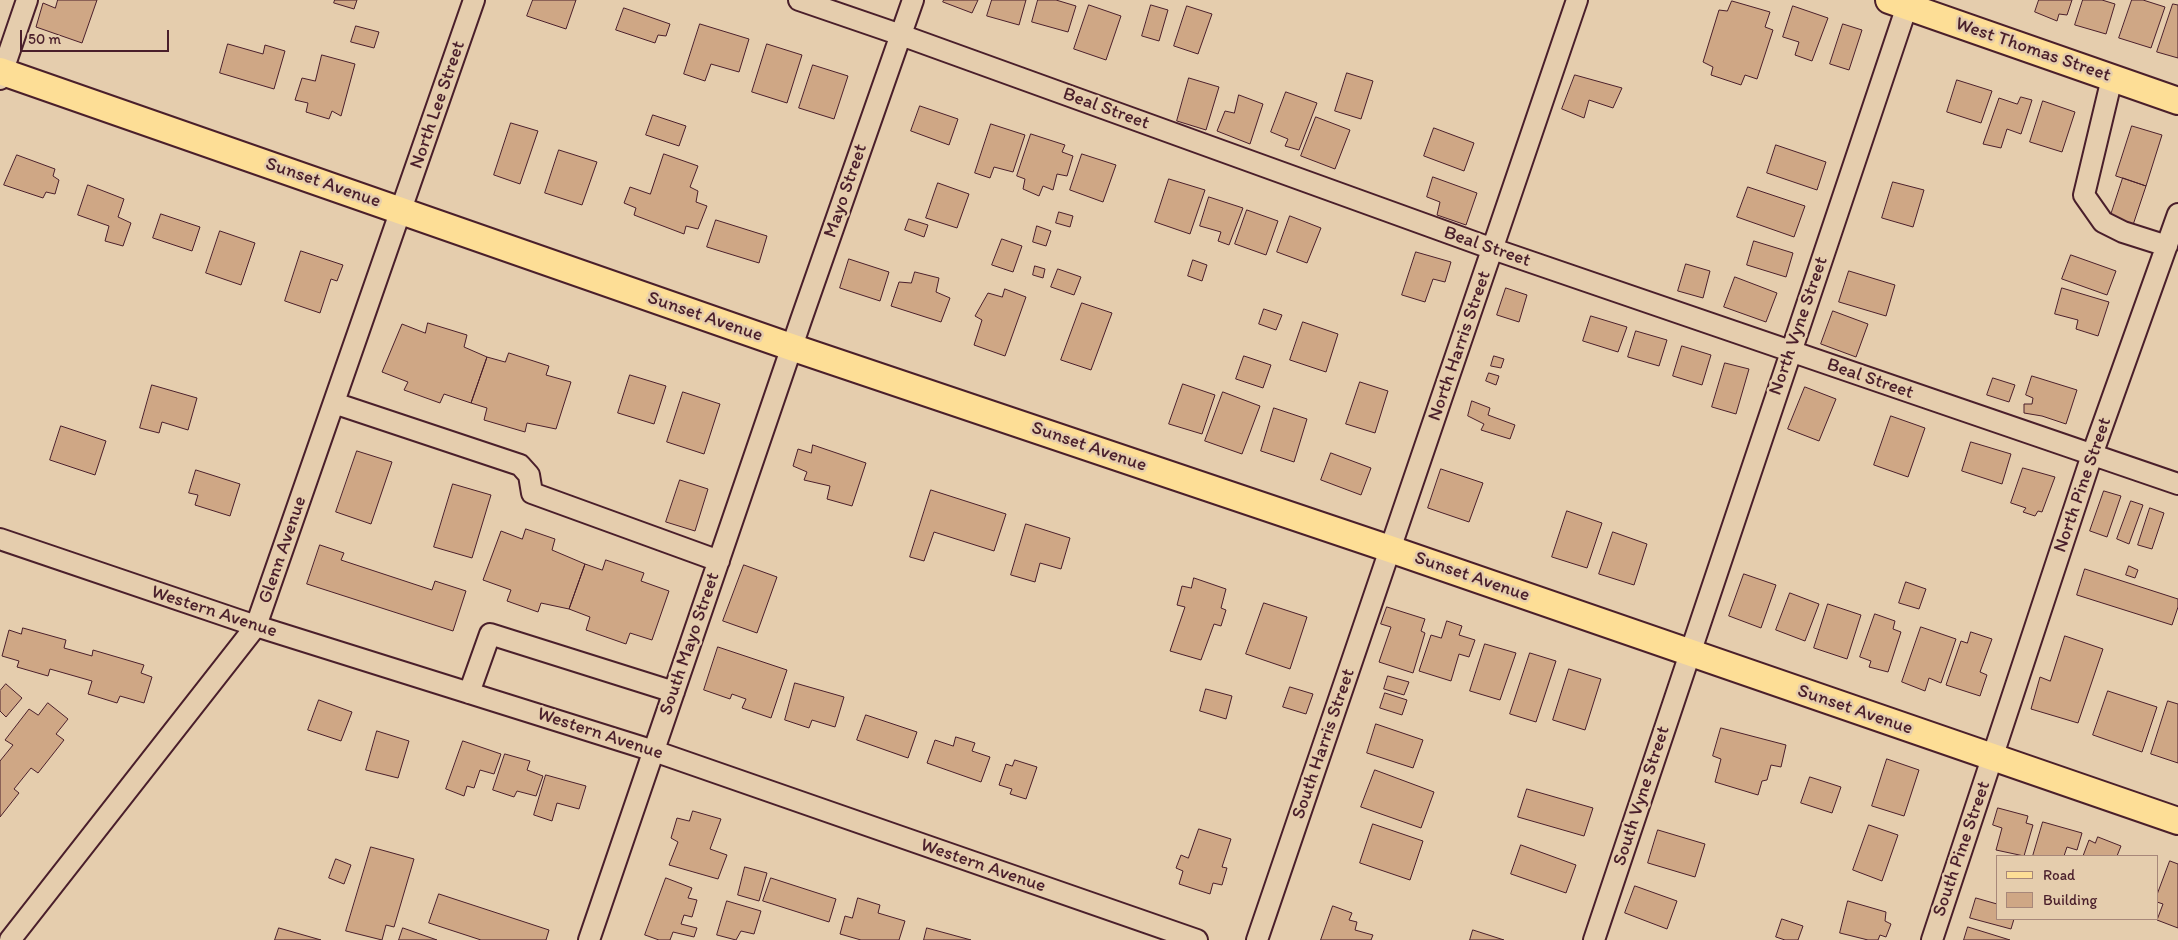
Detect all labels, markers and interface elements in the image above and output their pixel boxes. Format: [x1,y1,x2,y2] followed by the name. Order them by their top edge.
[1952,13,2114,87] street label: West Thomas Street
[22,20,171,52] scale bar
[28,30,61,48] text: 50 m
[405,38,471,172] street label: North Lee Street
[1060,83,1152,135] street label: Beal Street
[819,141,873,241] street label: Mayo Street
[262,153,384,213] street label: Sunset Avenue
[1440,221,1534,273] street label: Beal Street
[1765,254,1833,398] street label: North Vyne Street
[1424,268,1496,424] street label: North Harris Street
[644,287,766,347] street label: Sunset Avenue
[1823,353,1917,405] street label: Beal Street
[2049,414,2117,556] street label: North Pine Street
[1028,417,1150,477] street label: Sunset Avenue
[254,493,312,607] street label: Glenn Avenue
[1411,547,1533,607] street label: Sunset Avenue
[655,570,725,718] street label: South Mayo Street
[148,581,280,643] street label: Western Avenue
[1288,666,1360,822] street label: South Harris Street
[1794,680,1916,740] street label: Sunset Avenue
[534,703,666,765] street label: Western Avenue
[1609,723,1675,869] street label: South Vyne Street
[1928,778,1996,920] street label: South Pine Street
[917,834,1049,898] street label: Western Avenue
[1996,855,2158,920] legend
[2043,866,2075,884] text: Road
[2043,891,2097,909] text: Building

